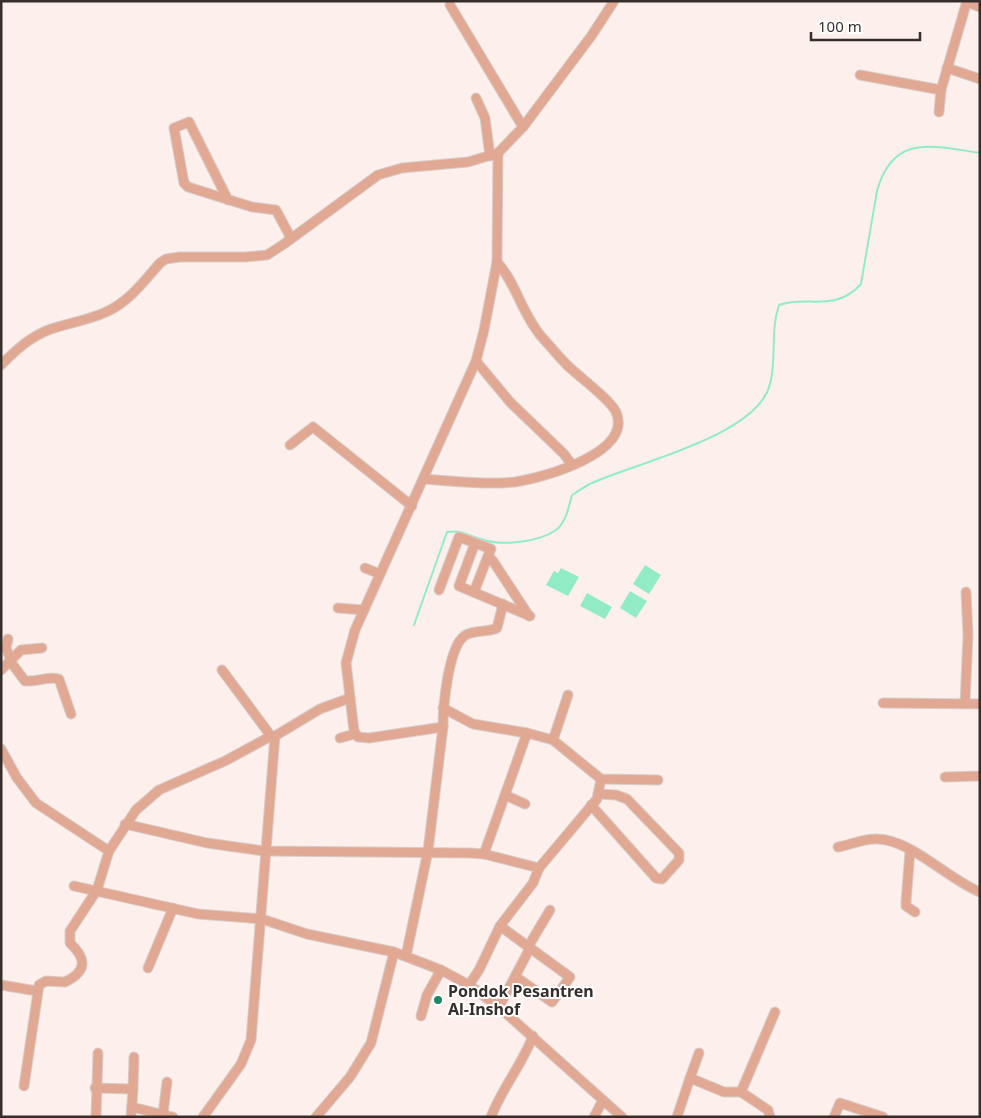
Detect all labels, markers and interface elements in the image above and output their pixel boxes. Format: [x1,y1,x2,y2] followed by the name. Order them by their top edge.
[811,10,920,42] scale bar
[818,16,862,36] text: 100 m
[448,980,594,1020] place label: Pondok Pesantren Al-Inshof
[432,994,444,1006] marker: Pondok Pesantren Al-Inshof

